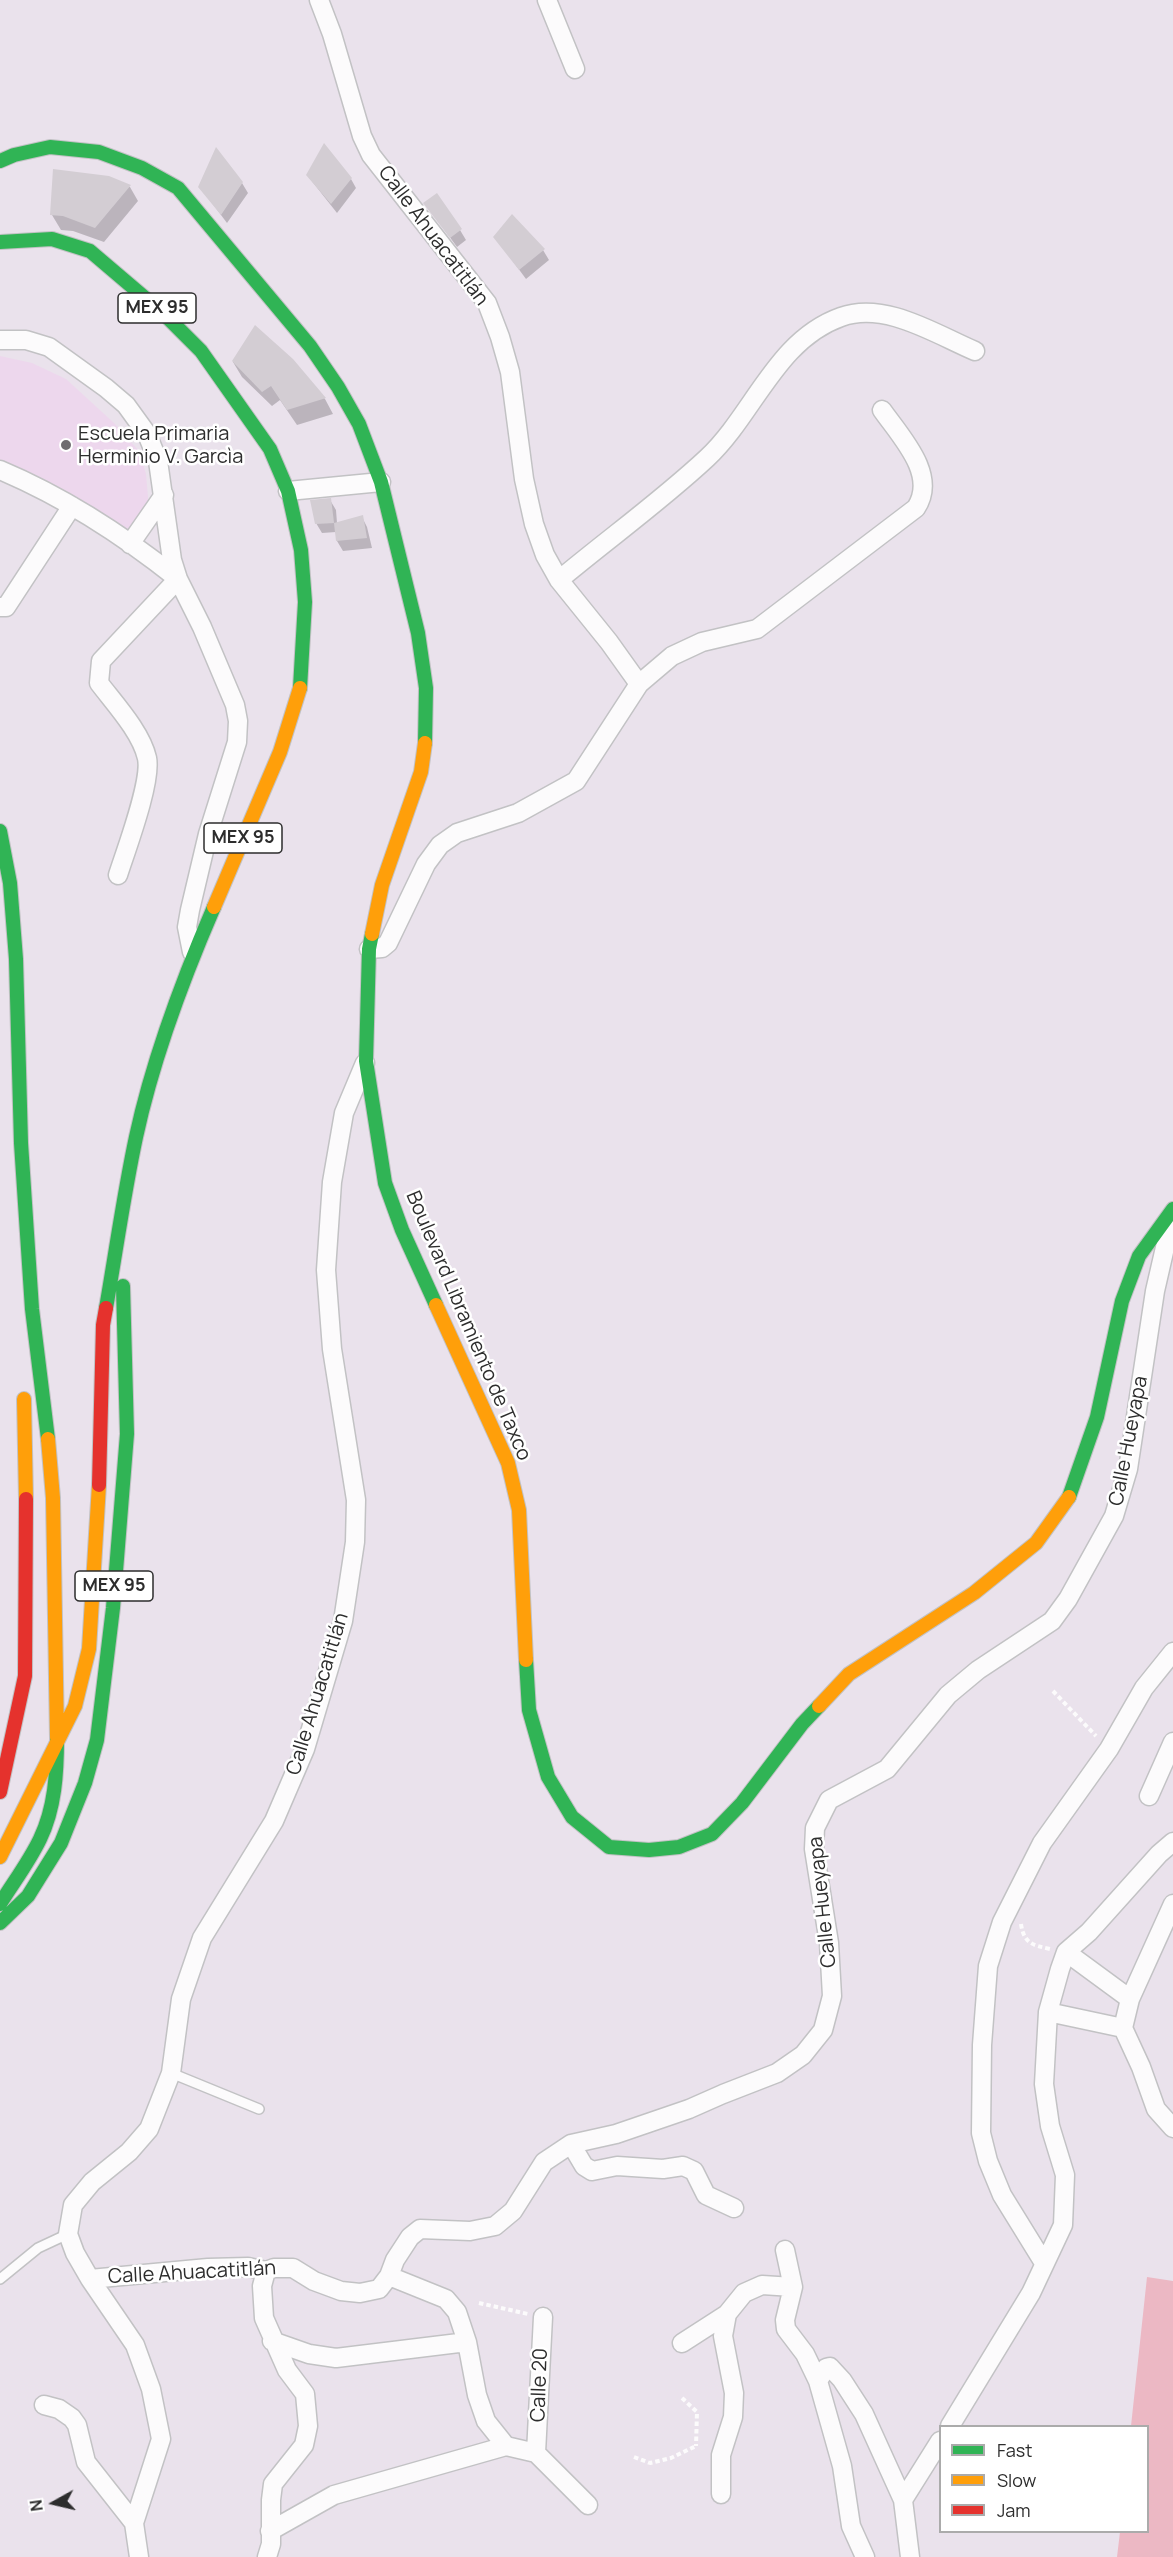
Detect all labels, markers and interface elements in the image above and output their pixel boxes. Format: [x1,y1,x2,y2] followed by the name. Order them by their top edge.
[373,162,493,310] street label: Calle Ahuacatitlán
[118,293,196,323] road number: MEX 95
[78,422,243,469] place label: Escuela Primaria Herminio V. Garcìa
[59,438,73,452] marker: Escuela Primaria Herminio V. Garcìa
[204,823,282,853] road number: MEX 95
[400,1188,536,1464] street label: Boulevard Libramiento de Taxco
[1105,1374,1153,1508] street label: Calle Hueyapa
[75,1571,153,1601] road number: MEX 95
[282,1610,354,1778] street label: Calle Ahuacatitlán
[804,1835,842,1969] street label: Calle Hueyapa
[107,2257,277,2289] street label: Calle Ahuacatitlán
[527,2348,553,2422] street label: Calle 20
[939,2425,1149,2533] legend
[997,2438,1032,2462] text: Fast
[997,2468,1036,2492] text: Slow
[24,2473,84,2533] north arrow
[24,2498,48,2513] text: N
[997,2498,1031,2522] text: Jam

